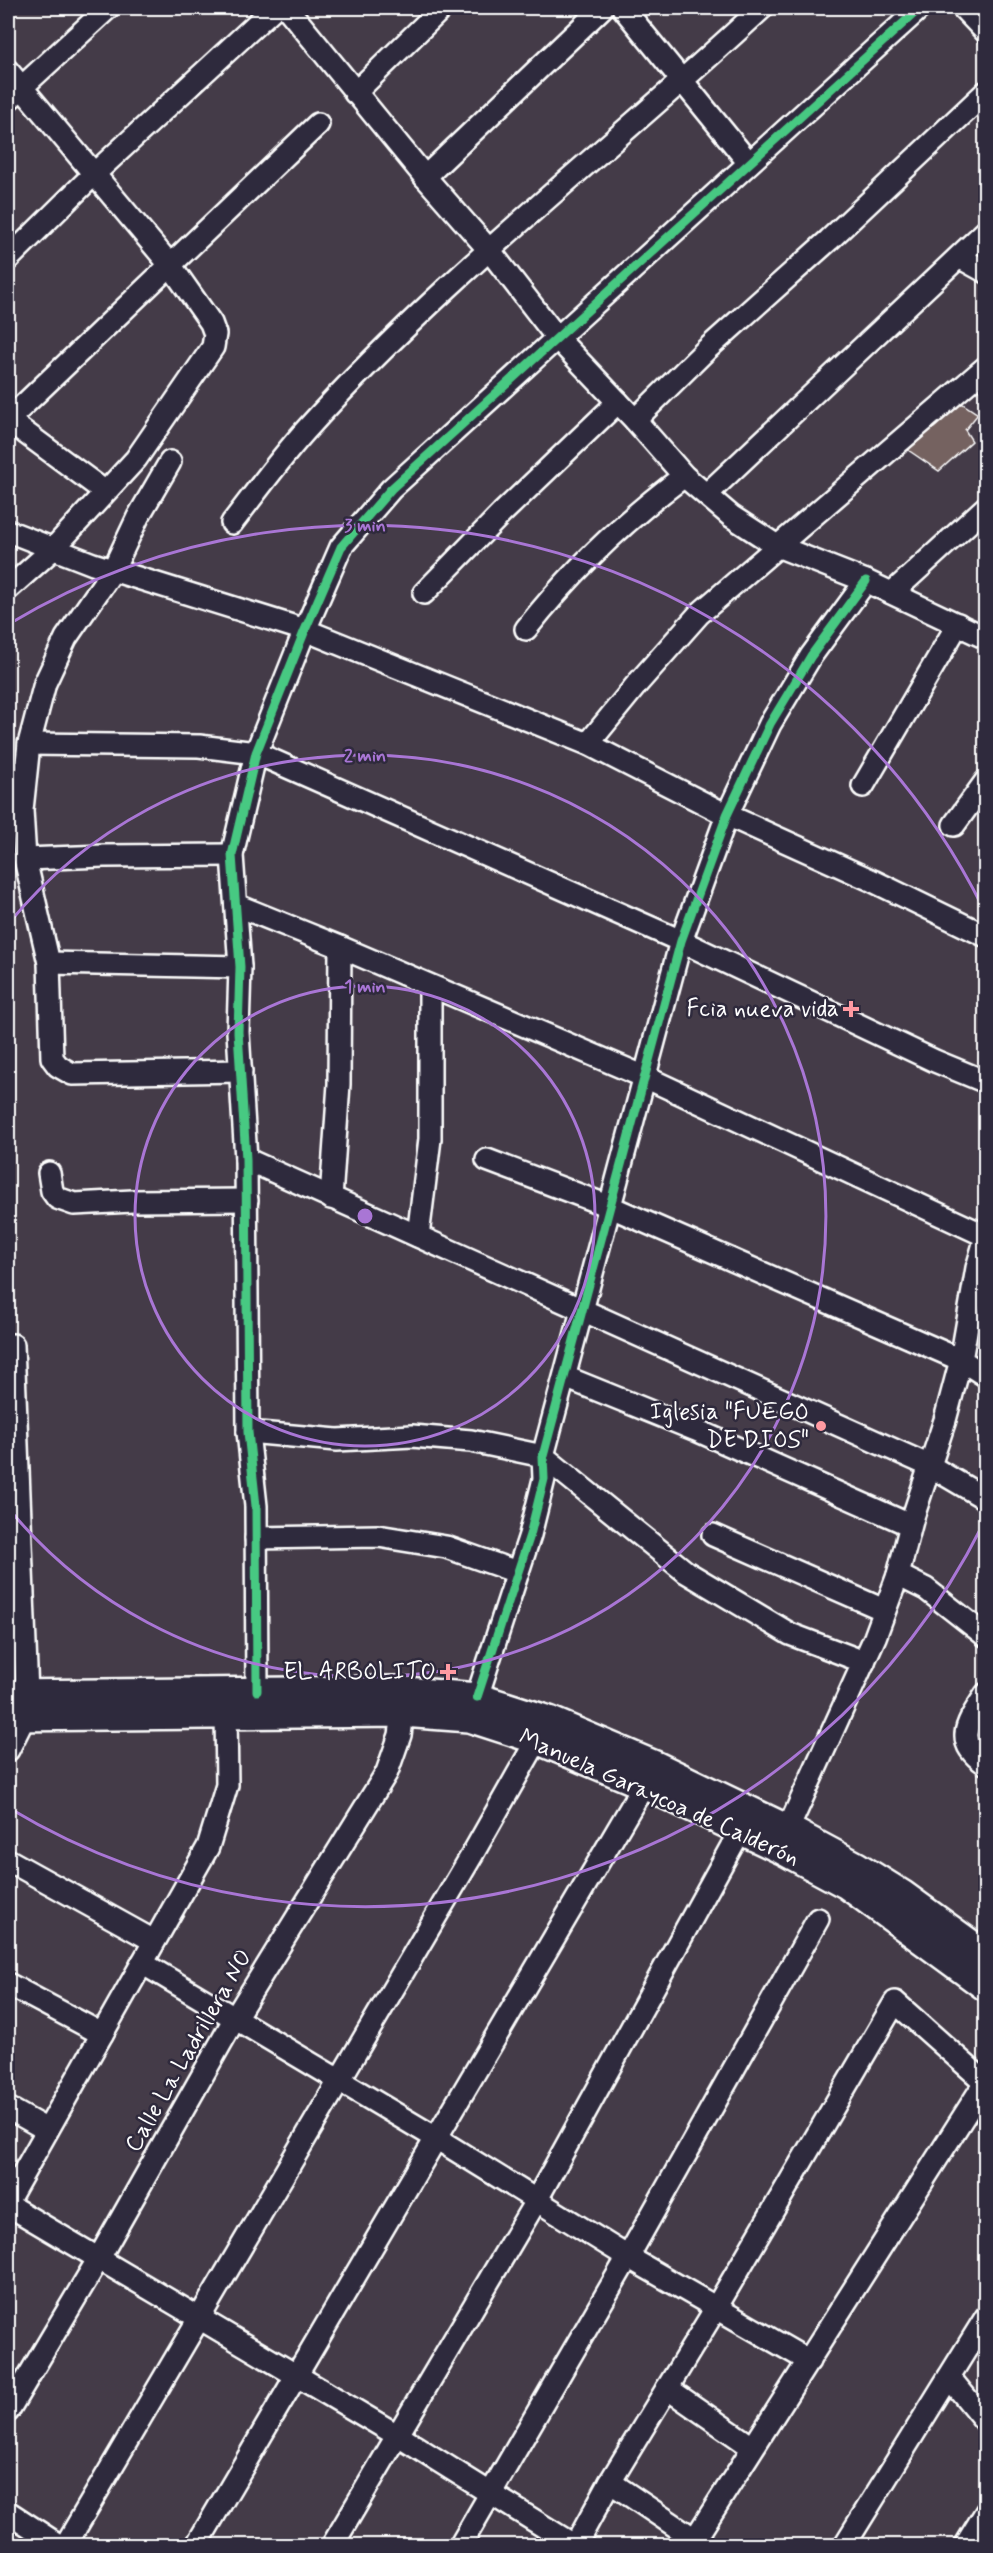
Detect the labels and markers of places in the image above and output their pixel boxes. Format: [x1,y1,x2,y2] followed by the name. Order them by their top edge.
[686,994,839,1025] place label: Fcia nueva vida
[844,1002,858,1016] marker: Fcia nueva vida
[355,1206,375,1226] centre of rings
[650,1397,809,1456] place label: Iglesia "FUEGO DE DIOS"
[814,1419,828,1433] marker: Iglesia "FUEGO DE DIOS"
[283,1657,436,1688] place label: EL ARBOLITO
[441,1665,455,1679] marker: EL ARBOLITO

